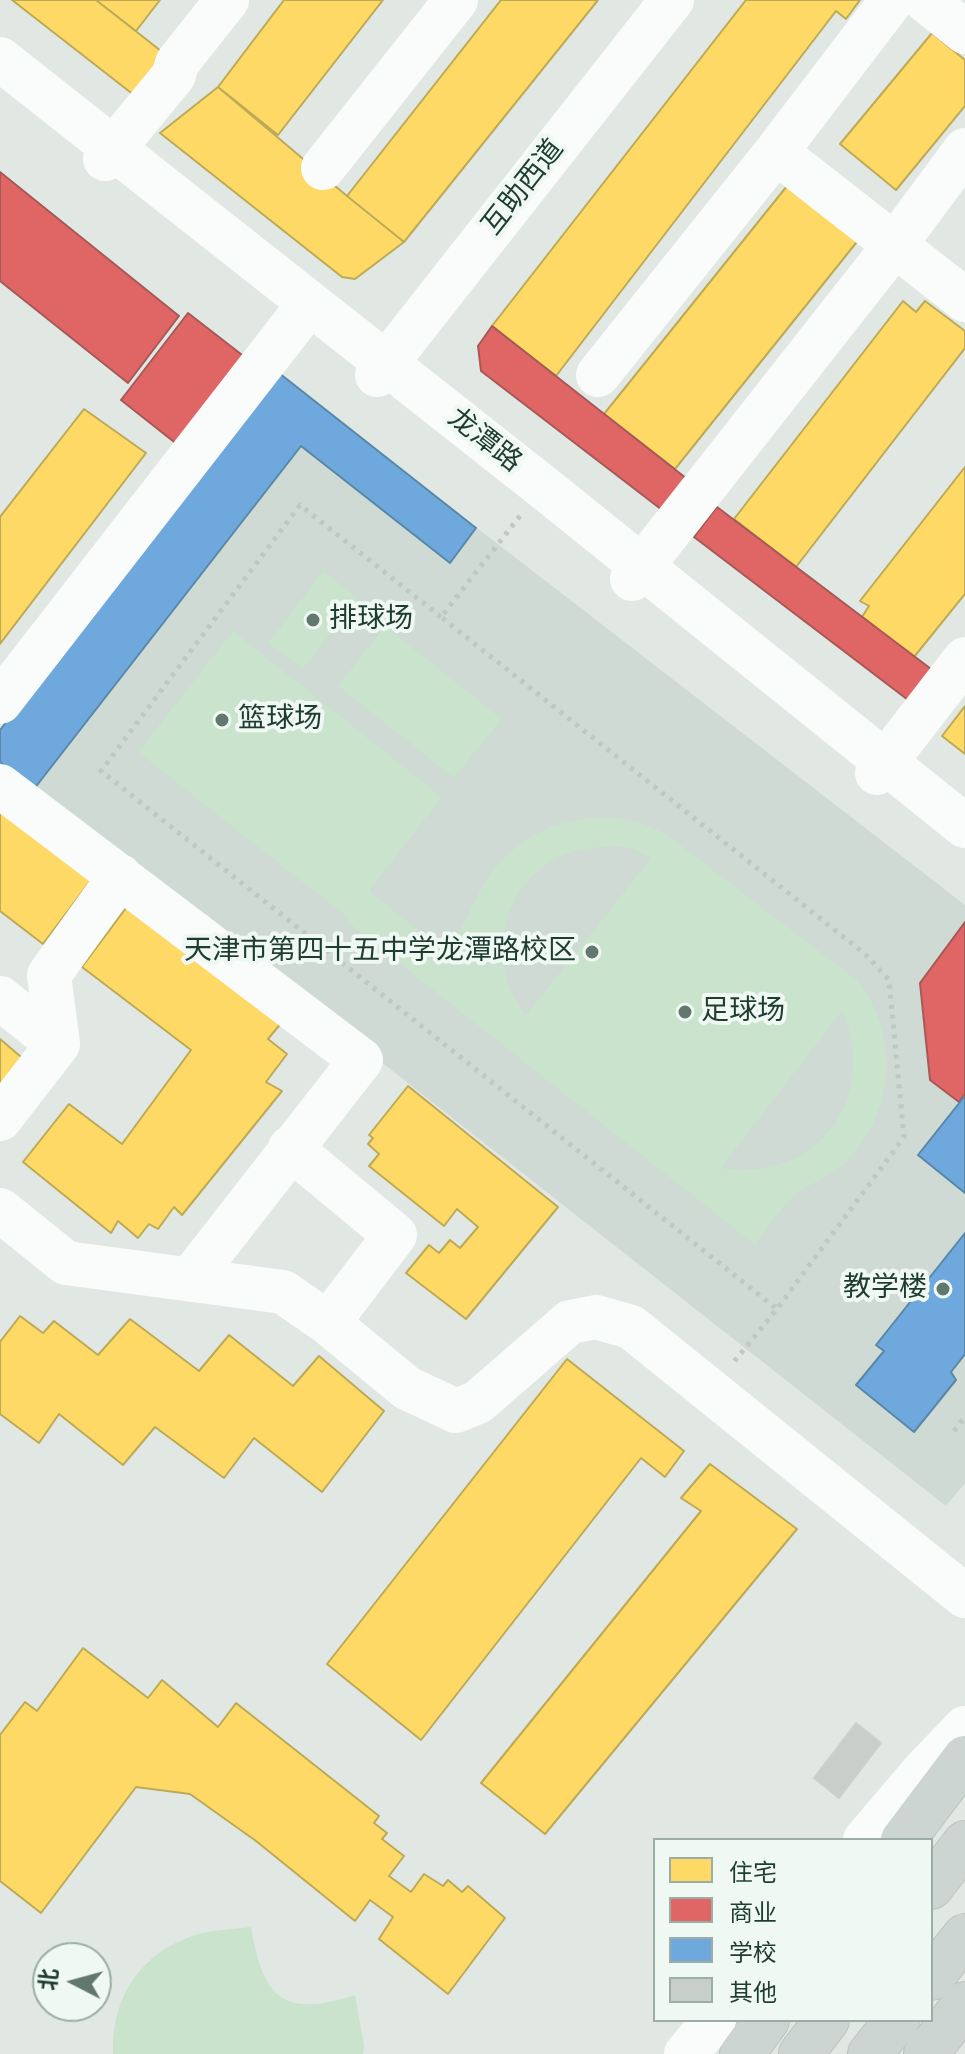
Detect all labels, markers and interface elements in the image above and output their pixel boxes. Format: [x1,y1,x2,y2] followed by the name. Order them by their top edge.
[476,134,572,242] street label: 互助西道
[441,402,527,480] street label: 龙潭路
[329,603,413,637] place label: 排球场
[304,611,322,629] marker: 排球场
[238,703,322,737] place label: 篮球场
[213,711,231,729] marker: 篮球场
[184,935,576,969] place label: 天津市第四十五中学龙潭路校区
[583,943,601,961] marker: 天津市第四十五中学龙潭路校区
[701,995,785,1029] place label: 足球场
[676,1003,694,1021] marker: 足球场
[843,1272,927,1306] place label: 教学楼
[934,1280,952,1298] marker: 教学楼
[653,1838,933,2022] legend
[729,1859,777,1888] text: 住宅
[729,1899,777,1928] text: 商业
[729,1939,777,1968] text: 学校
[32,1942,112,2022] north arrow
[35,1967,64,1992] text: 北
[729,1979,777,2008] text: 其他

